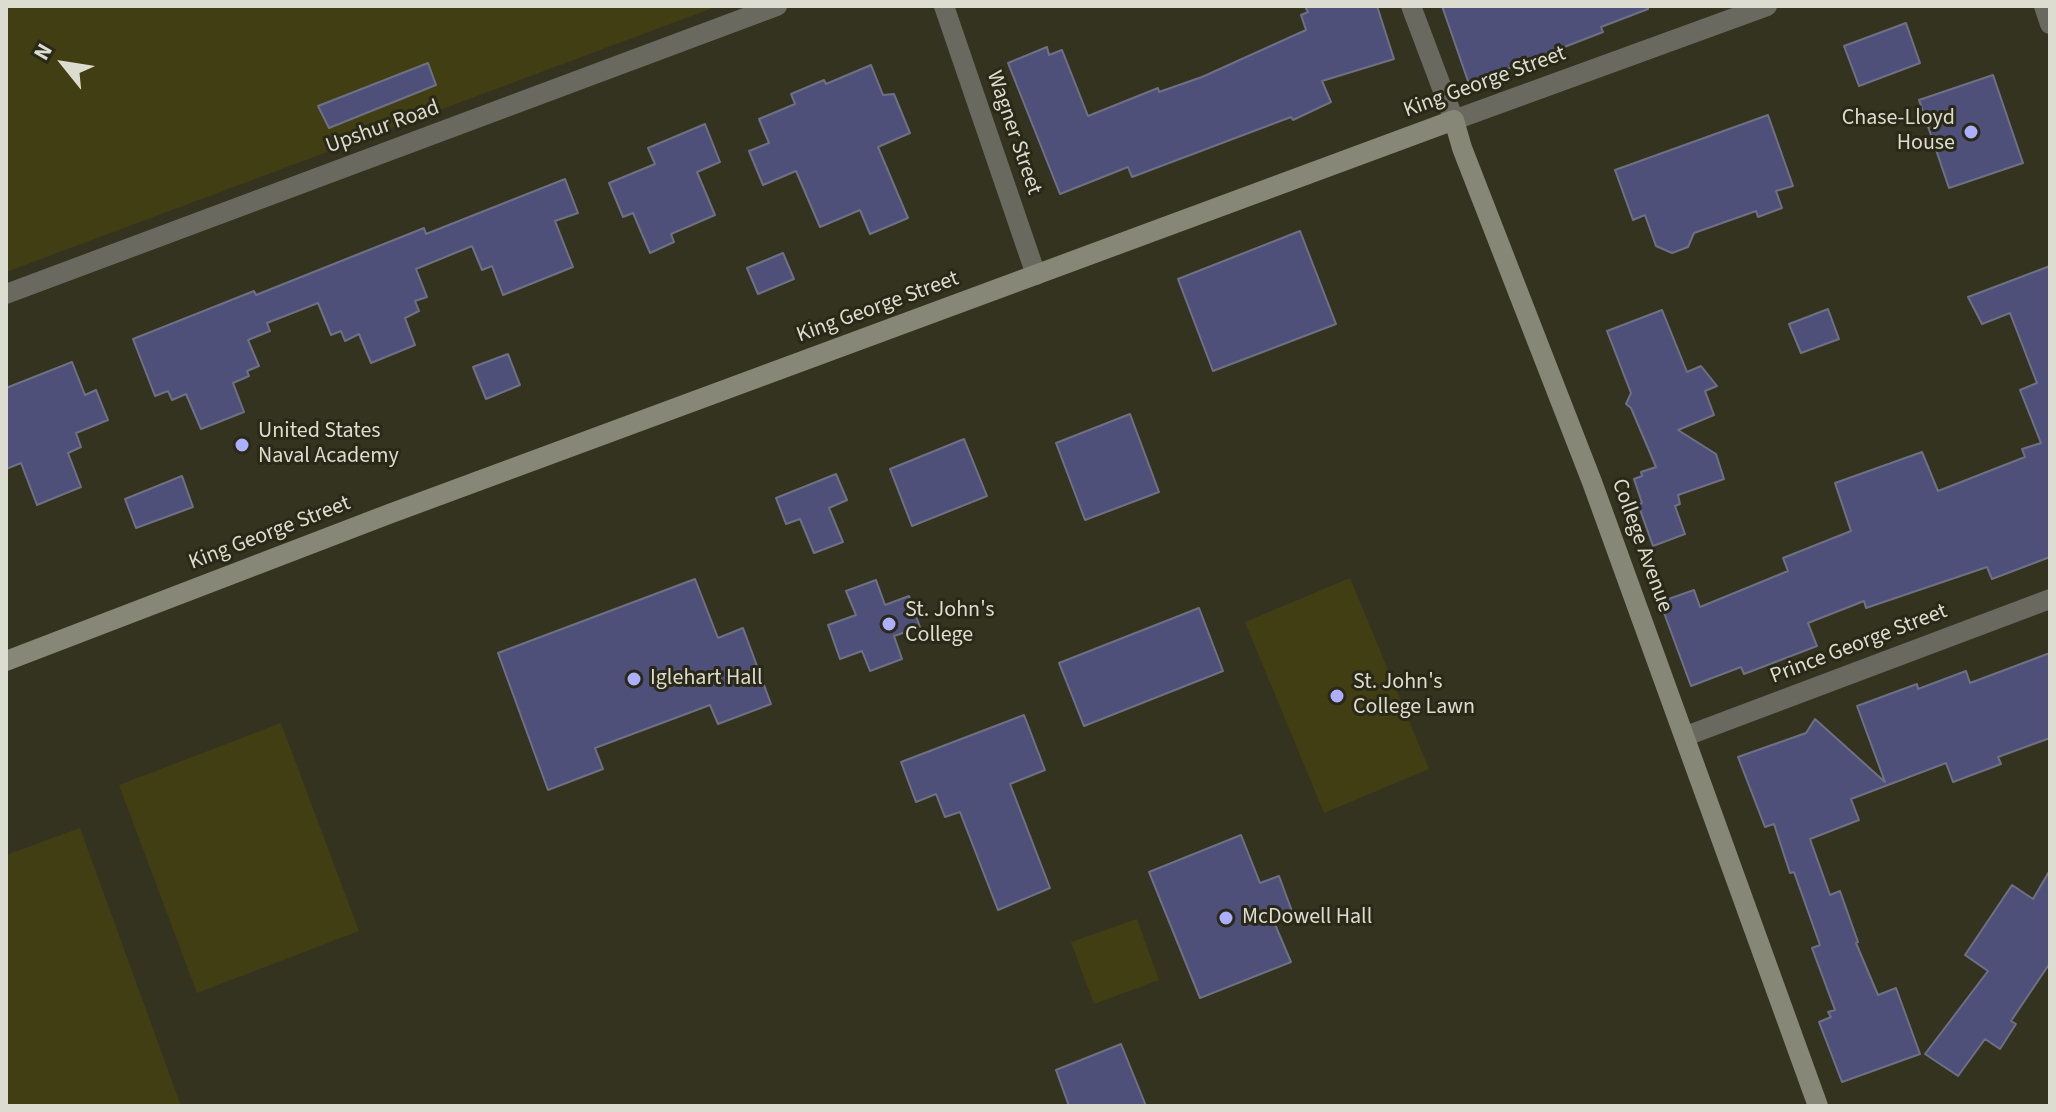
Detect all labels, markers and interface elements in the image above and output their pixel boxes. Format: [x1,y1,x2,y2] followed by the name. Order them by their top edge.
[24,24,104,104] north arrow
[26,38,61,66] text: N
[1400,41,1570,125] street label: King George Street
[979,68,1047,198] street label: Wagner Street
[323,95,443,161] street label: Upshur Road
[1842,106,1955,158] place label: Chase-Lloyd House
[1962,123,1980,141] marker: Chase-Lloyd House
[793,266,963,350] street label: King George Street
[258,419,399,470] place label: United States Naval Academy
[233,436,251,454] marker: United States Naval Academy
[1605,476,1677,616] street label: College Avenue
[186,491,354,577] street label: King George Street
[905,598,994,650] place label: St. John's College
[1767,599,1951,691] street label: Prince George Street
[880,615,898,633] marker: St. John's College
[650,666,763,692] place label: Iglehart Hall
[625,670,643,688] marker: Iglehart Hall
[1353,670,1475,722] place label: St. John's College Lawn
[1328,687,1346,705] marker: St. John's College Lawn
[1242,905,1372,931] place label: McDowell Hall
[1217,909,1235,927] marker: McDowell Hall

